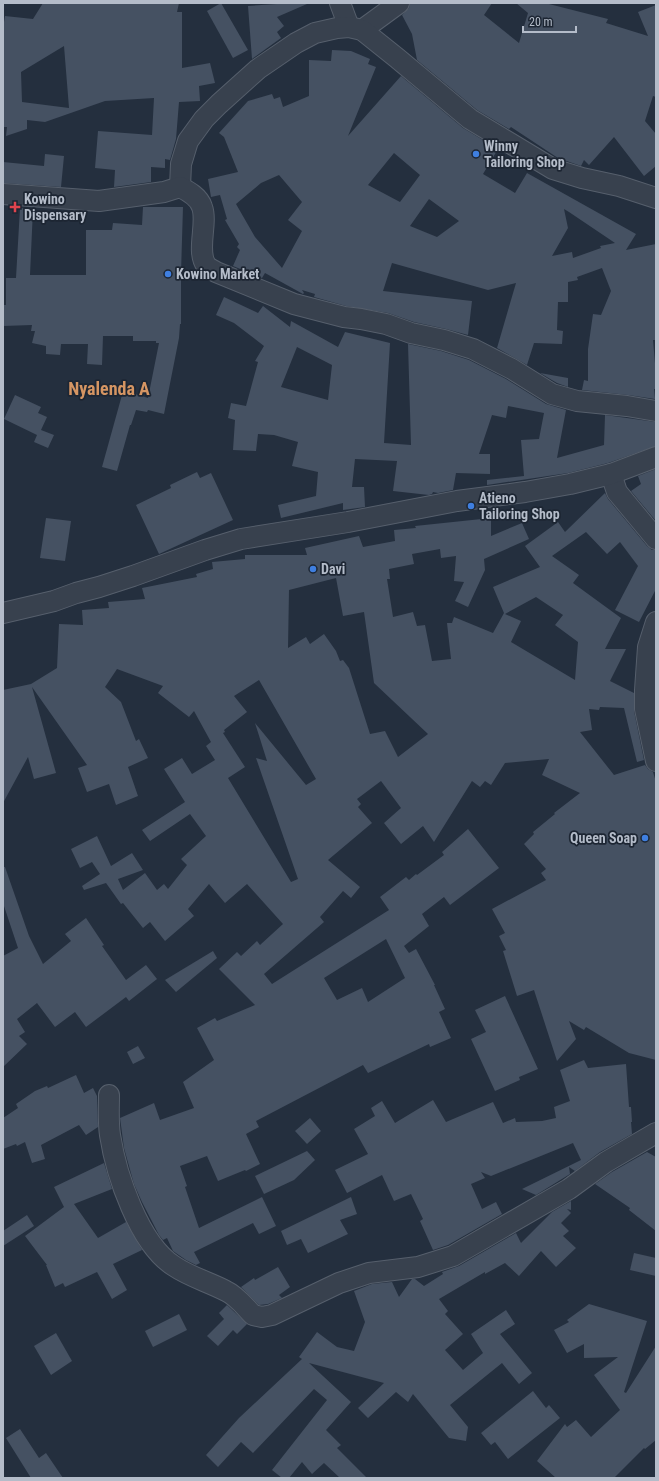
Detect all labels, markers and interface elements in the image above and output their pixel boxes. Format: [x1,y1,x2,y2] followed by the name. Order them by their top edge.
[523,8,576,34] scale bar
[529,15,553,29] text: 20 m
[484,138,565,170] place label: Winny Tailoring Shop
[471,149,481,159] marker: Winny Tailoring Shop
[24,191,87,223] place label: Kowino Dispensary
[9,201,21,213] marker: Kowino Dispensary
[176,266,259,282] place label: Kowino Market
[163,269,173,279] marker: Kowino Market
[68,378,150,399] district label: Nyalenda A
[479,490,560,522] place label: Atieno Tailoring Shop
[466,501,476,511] marker: Atieno Tailoring Shop
[321,561,345,577] place label: Davi
[308,564,318,574] marker: Davi
[570,830,637,846] place label: Queen Soap
[640,833,650,843] marker: Queen Soap

